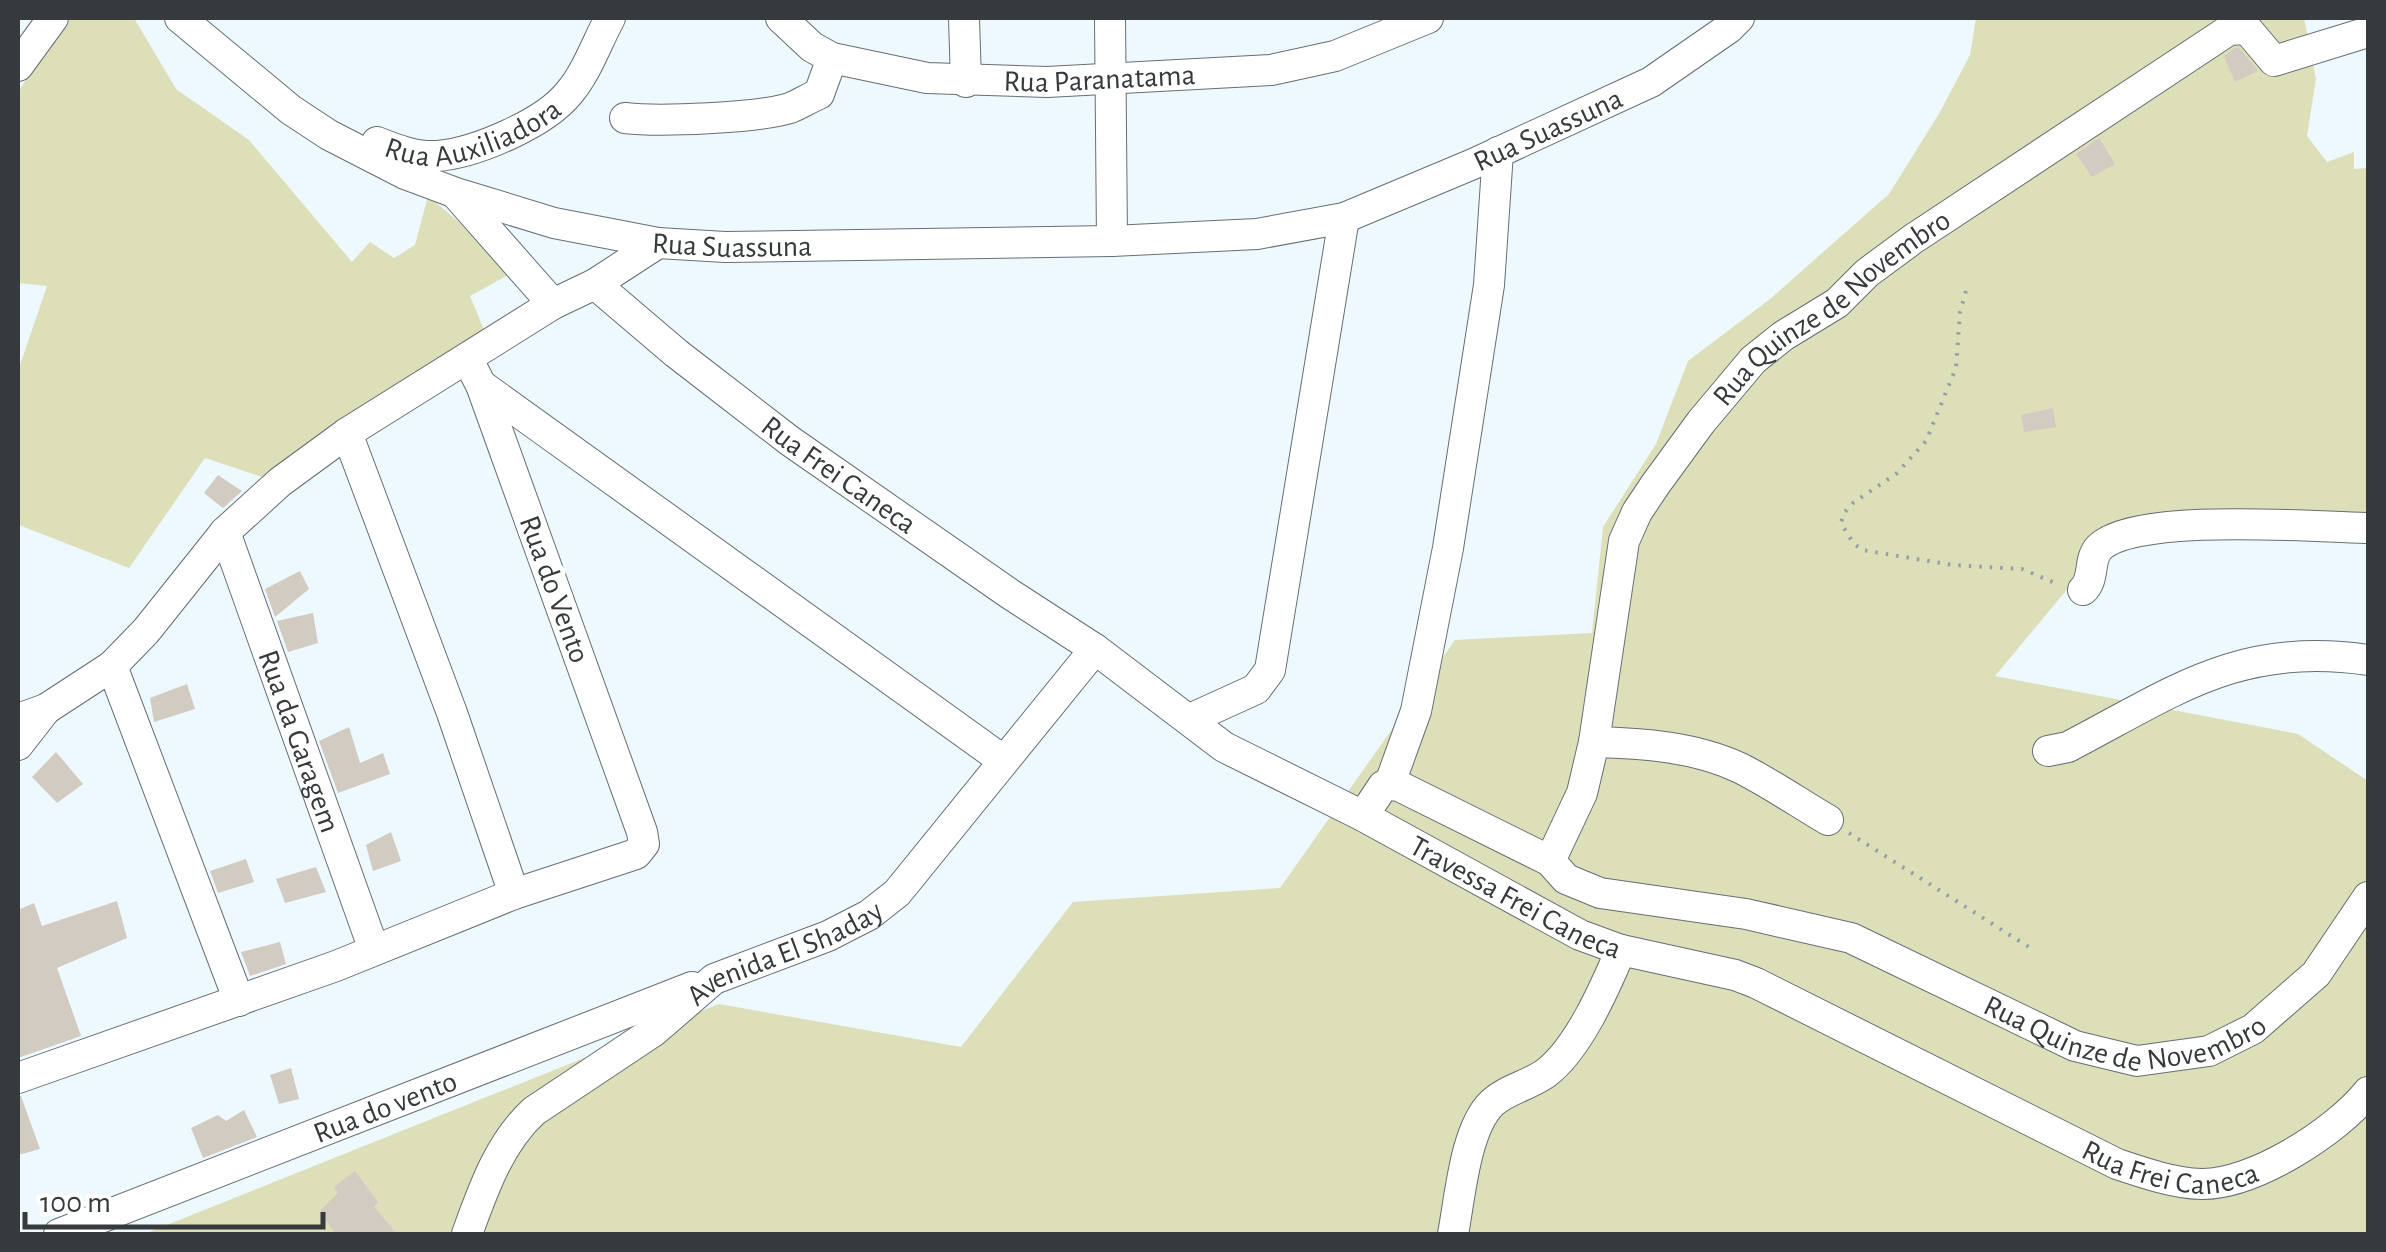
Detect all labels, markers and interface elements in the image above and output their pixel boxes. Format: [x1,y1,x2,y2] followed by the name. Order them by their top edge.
[1003,60,1196,98] street label: Rua Paranatama
[1469,83,1627,178] street label: Rua Suassuna
[381,94,567,172] street label: Rua Auxiliadora
[1707,205,1956,412] street label: Rua Quinze de Novembro
[651,229,812,263] street label: Rua Suassuna
[756,411,921,540] street label: Rua Frei Caneca
[514,512,595,667] street label: Rua do Vento
[252,646,345,837] street label: Rua da Garagem
[1405,831,1625,965] street label: Travessa Frei Caneca
[681,896,889,1011] street label: Avenida El Shaday
[1973,980,2271,1032] street label: Rua Quinze de Novembro
[1979,990,2272,1078] text: Rua Quinze de Novembro
[310,1066,461,1149] street label: Rua do vento
[2077,1135,2263,1200] street label: Rua Frei Caneca
[25,1167,322,1229] scale bar
[40,1188,111,1218] text: 100 m

